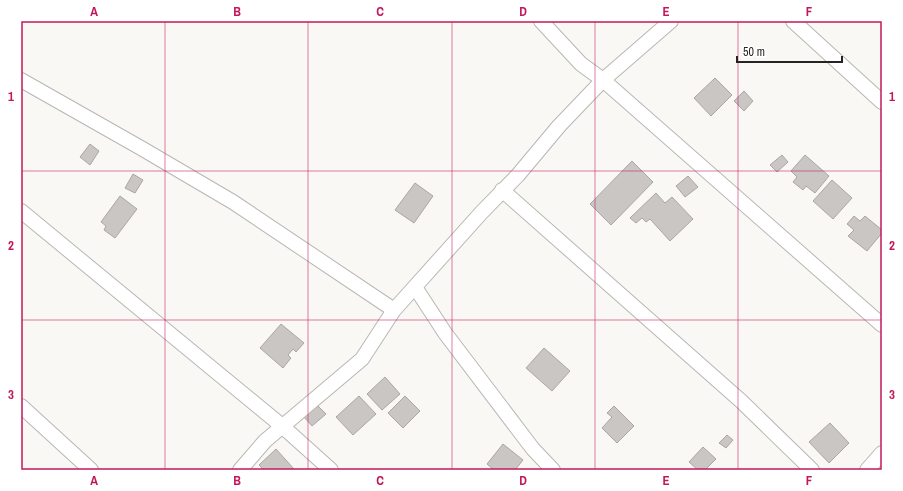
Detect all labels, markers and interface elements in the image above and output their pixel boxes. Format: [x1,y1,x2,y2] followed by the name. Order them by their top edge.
[90,3,98,20] text: A
[233,3,241,20] text: B
[376,3,384,20] text: C
[519,3,527,20] text: D
[662,3,670,20] text: E
[806,3,813,20] text: F
[737,38,842,64] scale bar
[743,44,765,60] text: 50 m
[8,88,14,105] text: 1
[889,88,895,105] text: 1
[8,237,14,254] text: 2
[889,237,895,254] text: 2
[8,386,14,403] text: 3
[889,386,895,403] text: 3
[90,472,98,489] text: A
[233,472,241,489] text: B
[376,472,384,489] text: C
[519,472,527,489] text: D
[662,472,670,489] text: E
[806,472,813,489] text: F

